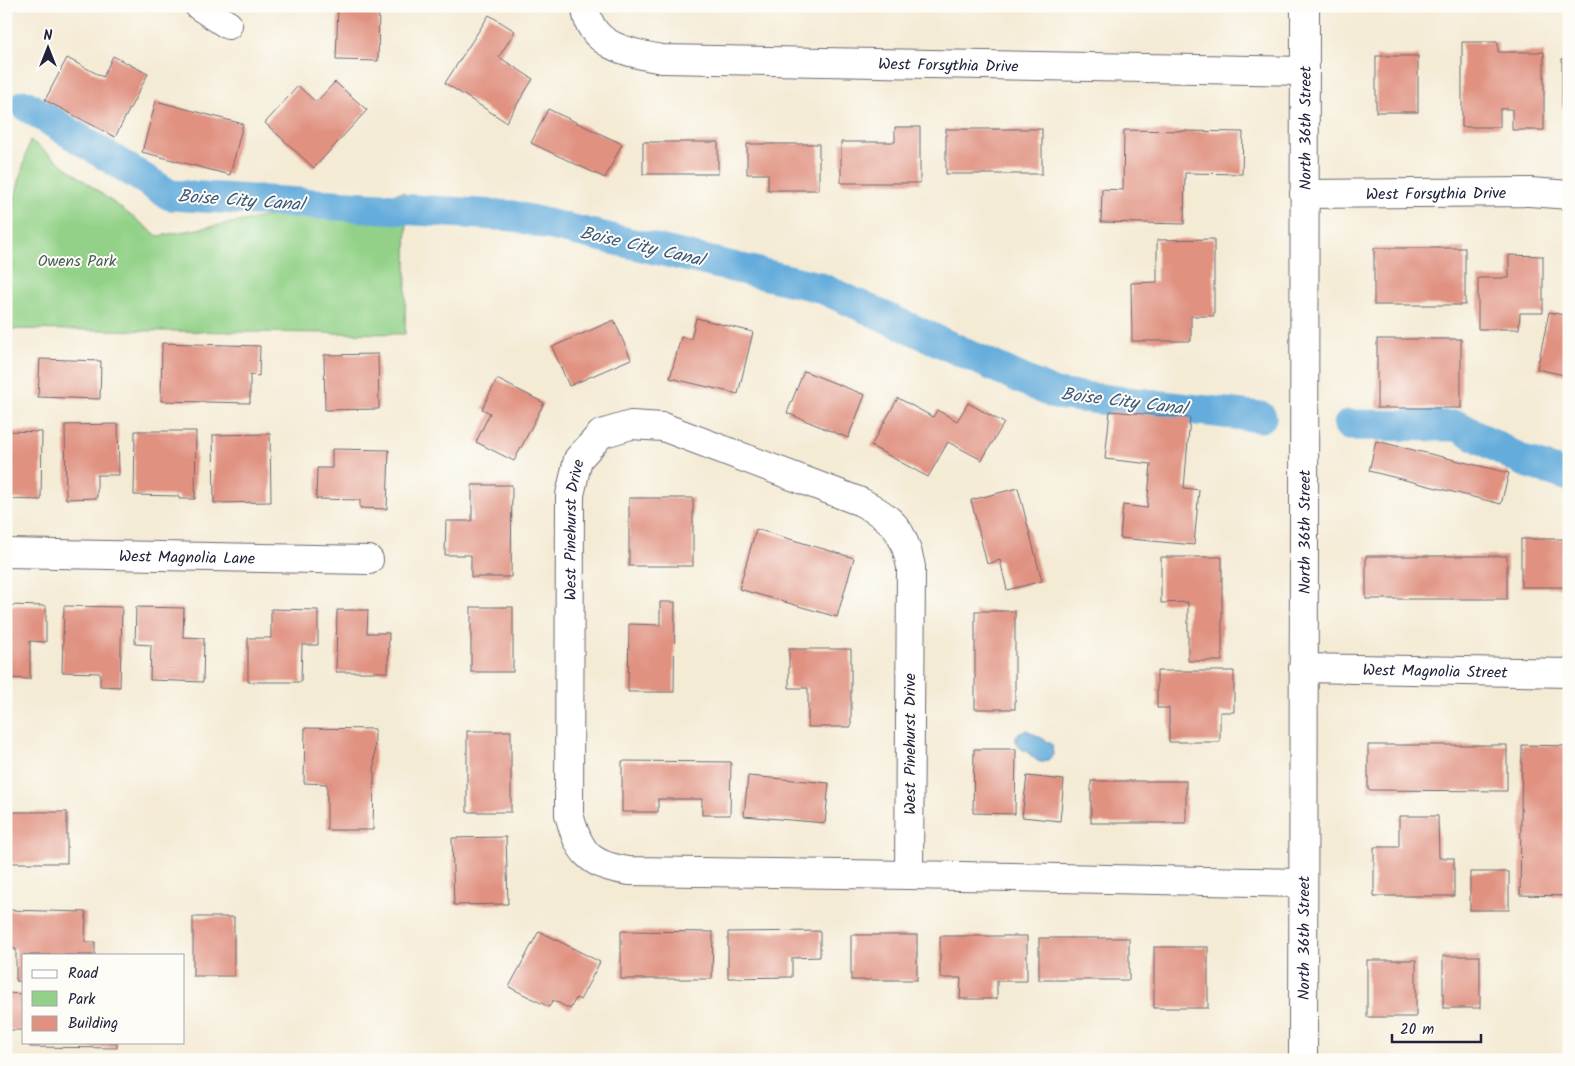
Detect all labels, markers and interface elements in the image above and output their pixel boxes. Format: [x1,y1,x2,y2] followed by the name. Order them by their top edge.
[22,22,72,72] north arrow
[44,25,53,47] text: N
[878,52,1019,80] street label: West Forsythia Drive
[1294,65,1319,190] street label: North 36th Street
[1366,181,1506,207] street label: West Forsythia Drive
[177,183,308,221] water label: Boise City Canal
[577,219,710,277] water label: Boise City Canal
[38,249,117,274] park label: Owens Park
[1059,380,1192,425] water label: Boise City Canal
[559,457,592,600] street label: West Pinehurst Drive
[1293,469,1318,594] street label: North 36th Street
[119,544,255,572] street label: West Magnolia Lane
[1362,658,1508,686] street label: West Magnolia Street
[898,673,923,815] street label: West Pinehurst Drive
[1292,875,1317,1000] street label: North 36th Street
[22,954,185,1044] legend
[68,962,99,986] text: Road
[68,988,96,1012] text: Park
[1392,1011,1481,1043] scale bar
[68,1012,118,1036] text: Building
[1400,1018,1434,1042] text: 20 m

